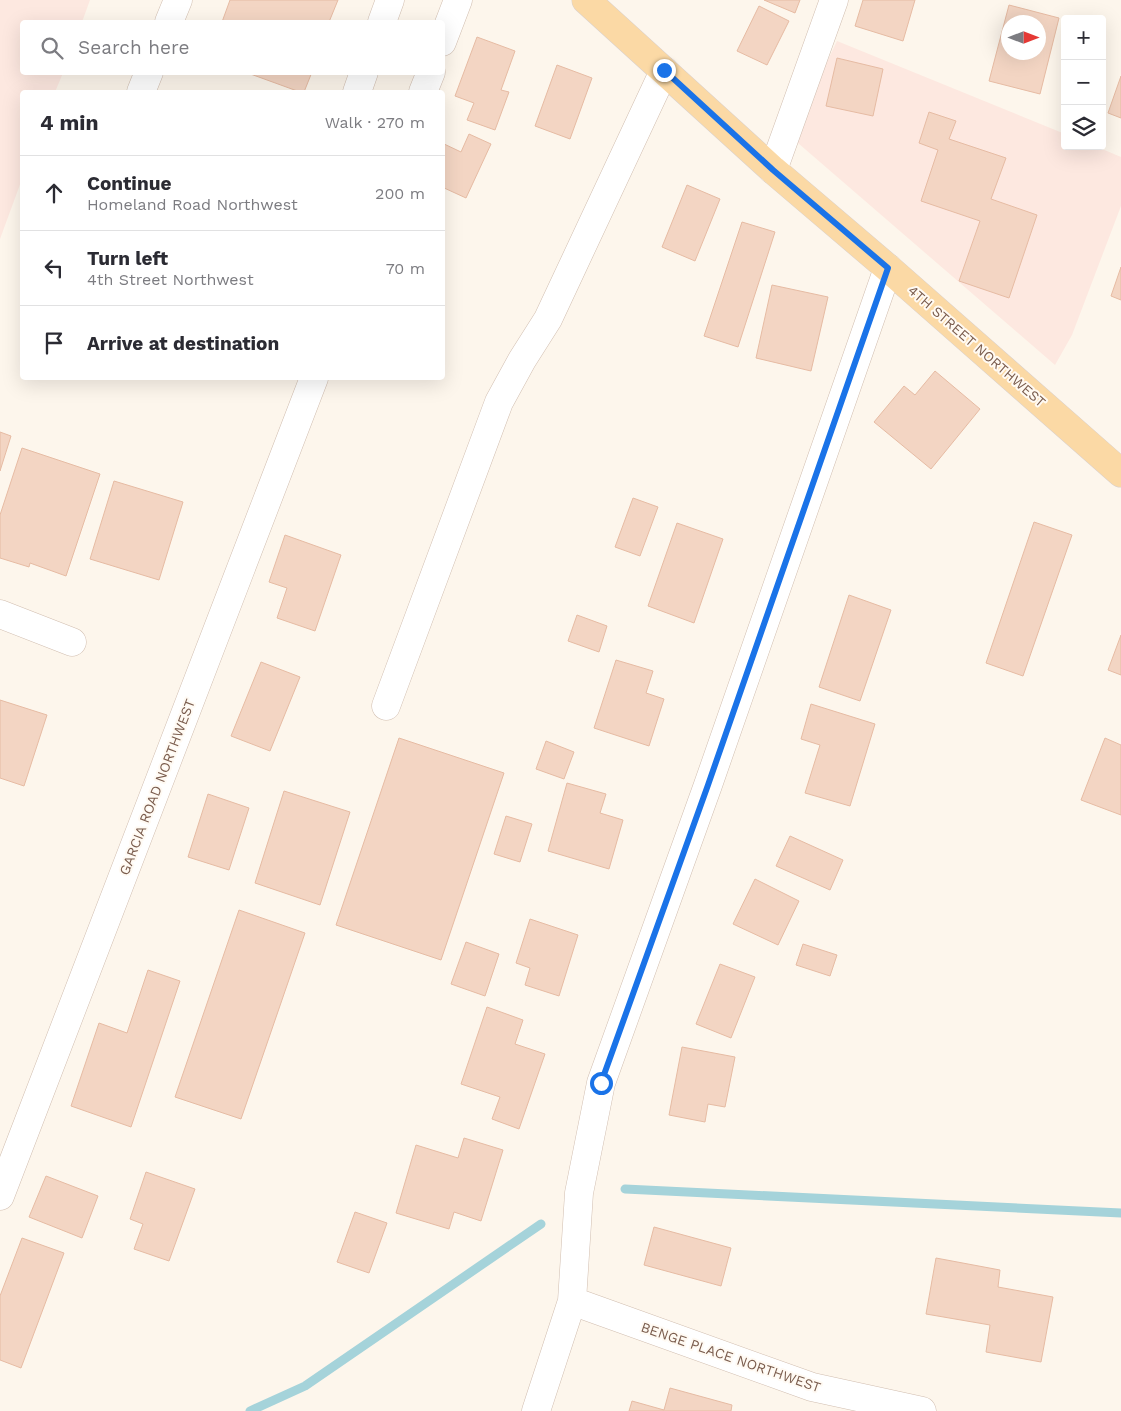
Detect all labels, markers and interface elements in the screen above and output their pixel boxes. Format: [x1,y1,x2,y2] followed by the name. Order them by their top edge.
[1001,15,1046,60] north arrow
[1061,15,1106,150] map controls
[1061,15,1106,60] button: +
[20,20,445,75] search box
[38,34,66,62] icon: search
[78,36,189,59] text: Search here
[653,59,676,82] route end
[1061,60,1106,105] button: −
[1061,105,1106,150] button: layers
[40,110,98,135] text: 4 min
[325,113,425,132] text: Walk · 270 m
[87,172,171,195] text: Continue
[40,179,68,207] icon: ahead
[375,184,425,203] text: 200 m
[87,195,298,214] text: Homeland Road Northwest
[87,247,168,270] text: Turn left
[40,254,68,282] icon: left
[386,259,425,278] text: 70 m
[87,270,254,289] text: 4th Street Northwest
[905,282,1049,410] street label: 4TH STREET NORTHWEST
[40,329,68,357] icon: arrive
[87,332,279,355] text: Arrive at destination
[116,696,198,877] street label: GARCIA ROAD NORTHWEST
[590,1072,613,1095] route start
[639,1319,824,1396] street label: BENGE PLACE NORTHWEST

